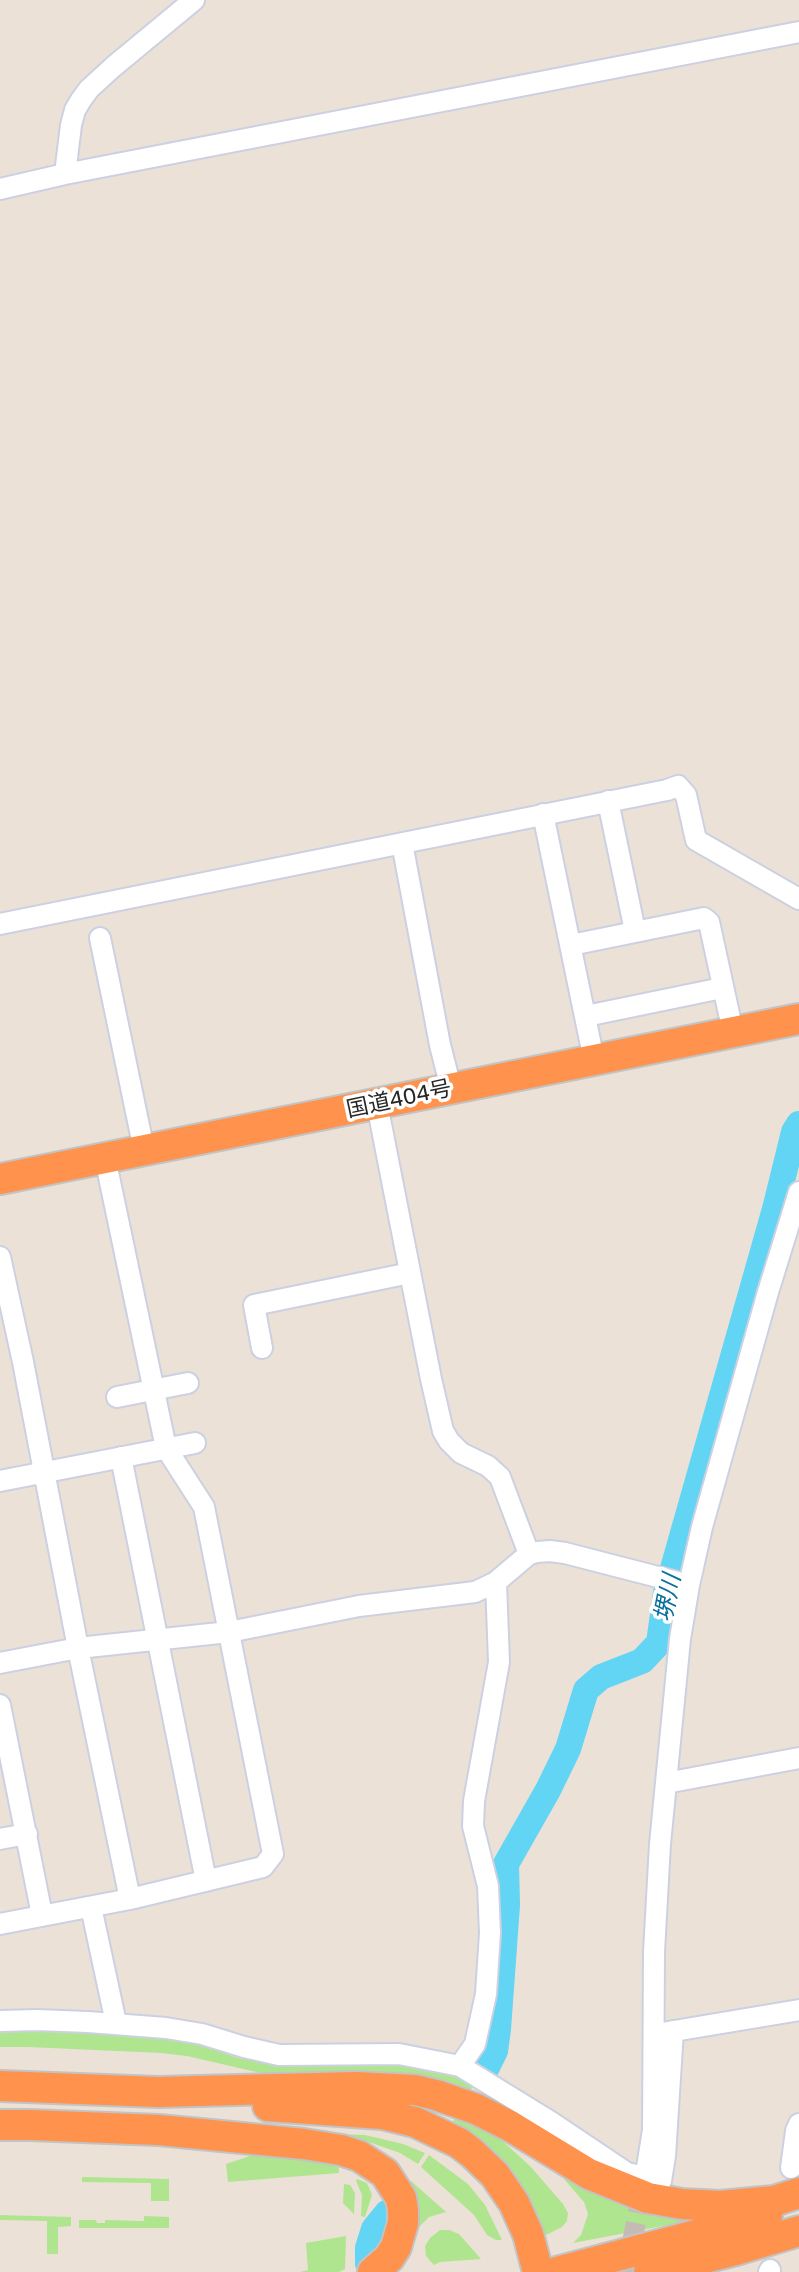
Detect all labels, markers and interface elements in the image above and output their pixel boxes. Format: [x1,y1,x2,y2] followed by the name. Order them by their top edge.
[344,1075,454,1123] street label: 国道404号
[649,1572,687,1624] water label: 堺川

